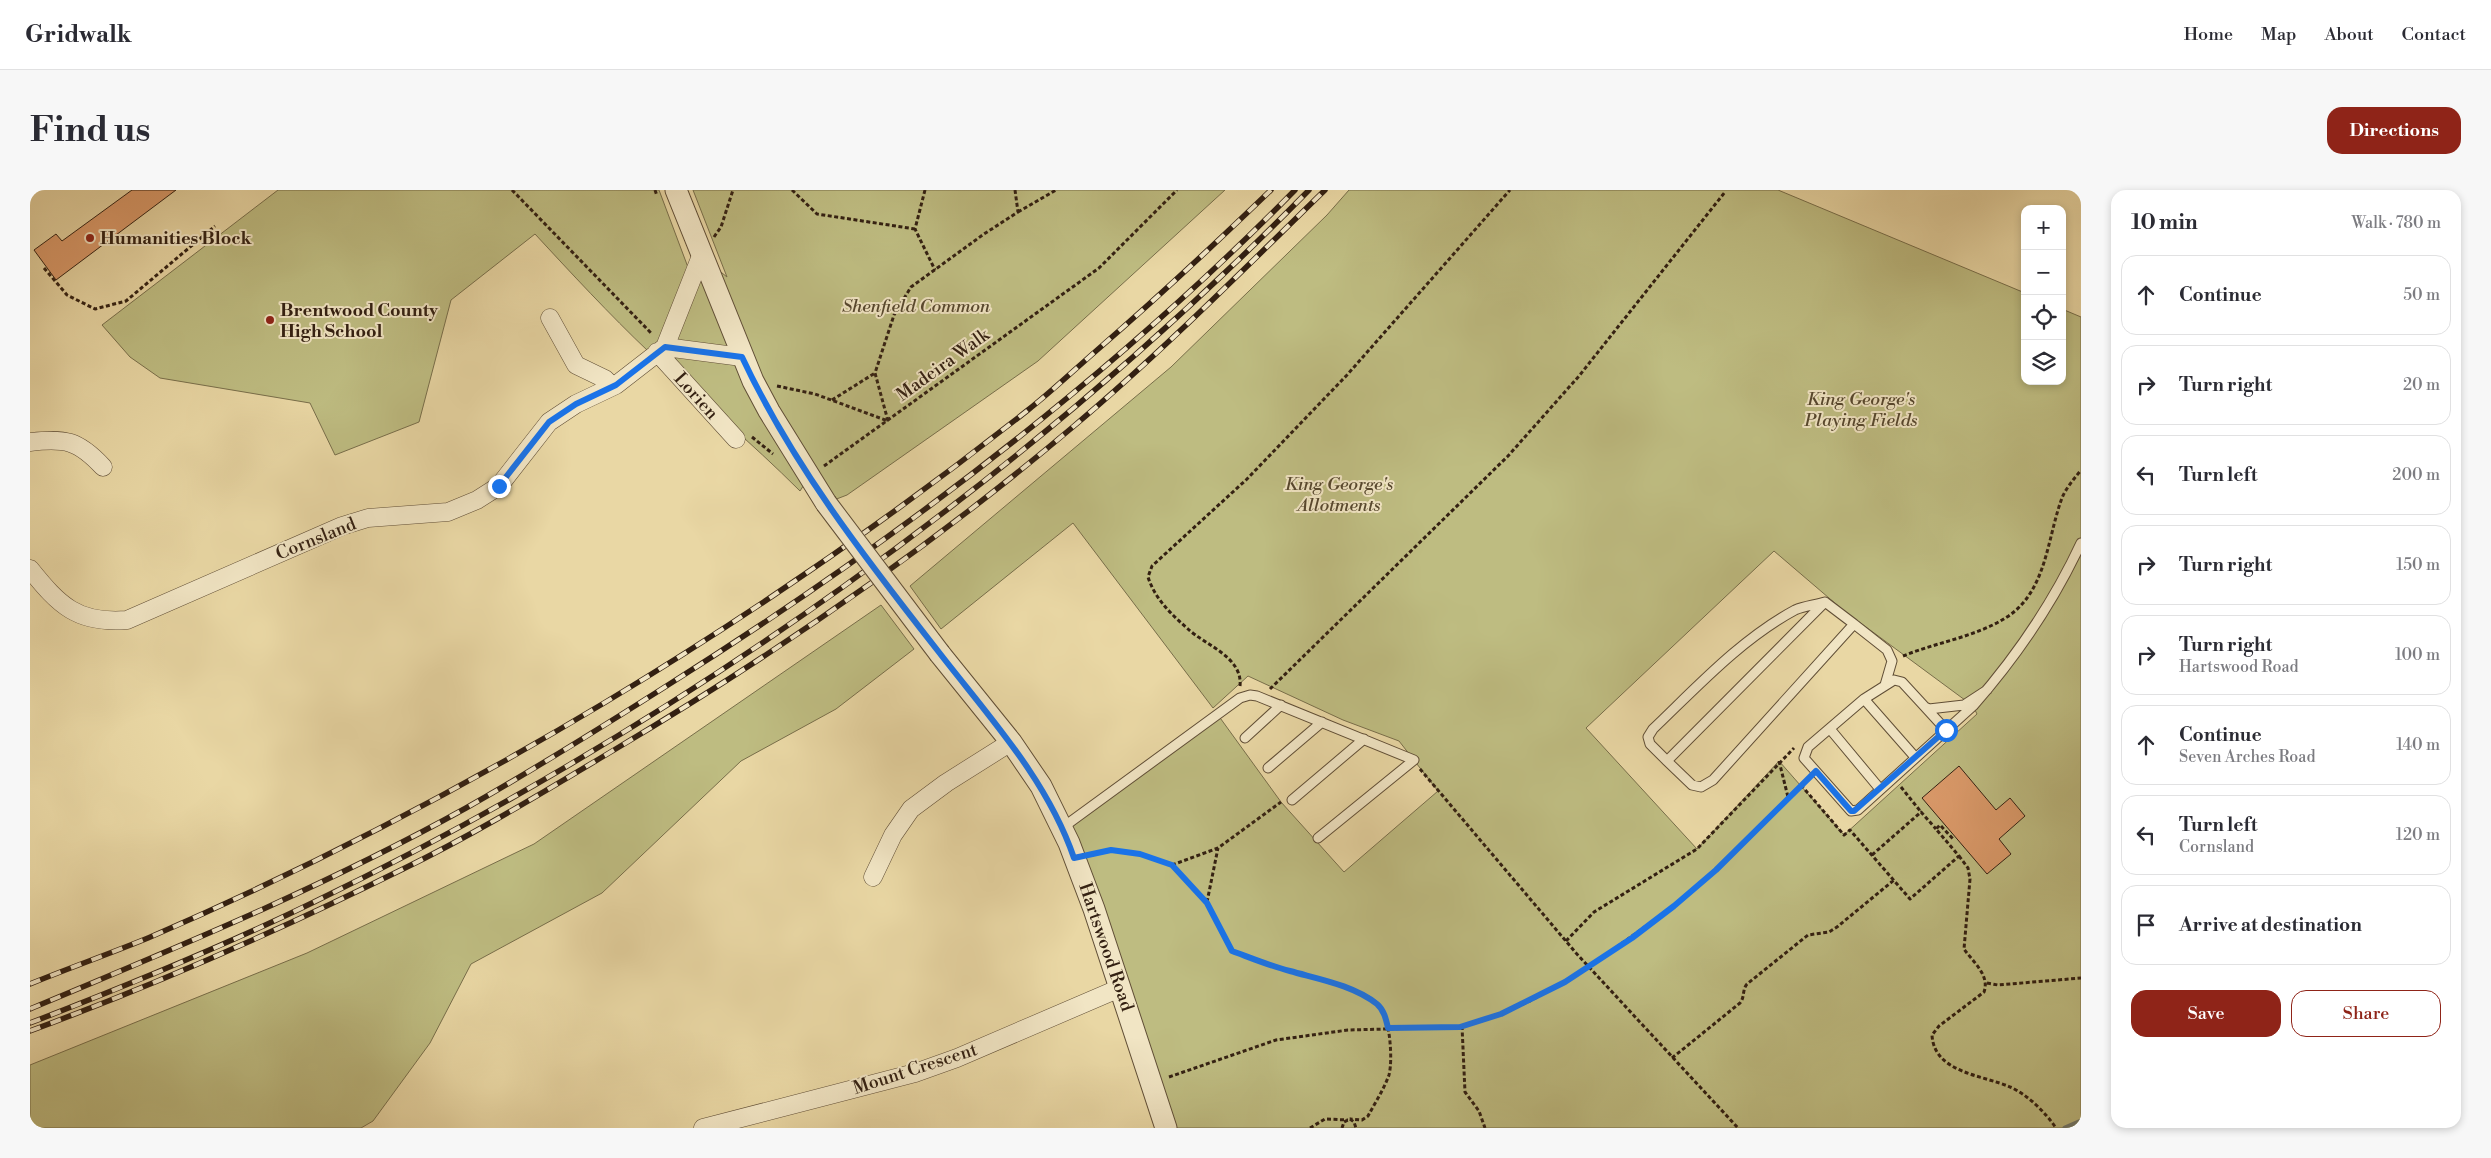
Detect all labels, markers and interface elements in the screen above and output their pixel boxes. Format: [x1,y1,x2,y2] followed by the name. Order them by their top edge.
[25,20,132,50] text: Gridwalk
[2184,23,2233,46] text: Home
[2261,23,2297,46] text: Map
[2325,23,2374,46] text: About
[2402,23,2466,46] text: Contact
[2327,107,2461,154] button: Directions
[30,109,150,152] text: Find us
[2021,205,2066,385] map controls
[2021,205,2066,250] button: +
[2131,210,2198,236] text: 10 min
[2352,213,2441,233] text: Walk · 780 m
[100,227,252,250] place label: Humanities Block
[84,232,96,244] marker: Humanities Block
[2021,250,2066,295] button: −
[2132,281,2160,309] icon: ahead
[2179,283,2262,307] text: Continue
[2403,285,2440,305] text: 50 m
[842,295,991,318] park label: Shenfield Common
[2021,295,2066,340] button: locate
[280,299,439,343] place label: Brentwood County High School
[264,314,276,326] marker: Brentwood County High School
[892,322,995,407] street label: Madeira Walk
[2021,340,2066,385] button: layers
[669,368,723,425] street label: Lorien
[2132,371,2160,399] icon: right
[2179,373,2272,397] text: Turn right
[2403,375,2440,395] text: 20 m
[1803,388,1918,432] park label: King George's Playing Fields
[2132,461,2160,489] icon: left
[2179,463,2258,487] text: Turn left
[2392,465,2440,485] text: 200 m
[1285,473,1393,517] park label: King George's Allotments
[488,475,511,498] route end
[272,512,360,565] street label: Cornsland
[2132,551,2160,579] icon: right
[2179,553,2272,577] text: Turn right
[2396,555,2440,575] text: 150 m
[2179,633,2272,657] text: Turn right
[2132,641,2160,669] icon: right
[2395,645,2440,665] text: 100 m
[2179,657,2299,677] text: Hartswood Road
[1935,719,1958,742] route start
[2179,723,2262,747] text: Continue
[2132,731,2160,759] icon: ahead
[2396,735,2440,755] text: 140 m
[2179,747,2316,767] text: Seven Arches Road
[2179,813,2258,837] text: Turn left
[2132,821,2160,849] icon: left
[2396,825,2440,845] text: 120 m
[2179,837,2254,857] text: Cornsland
[1073,880,1139,1015] street label: Hartswood Road
[2132,911,2160,939] icon: arrive
[2179,913,2362,937] text: Arrive at destination
[2131,990,2281,1037] button: Save
[2291,990,2441,1037] button: Share
[850,1038,981,1100] street label: Mount Crescent

